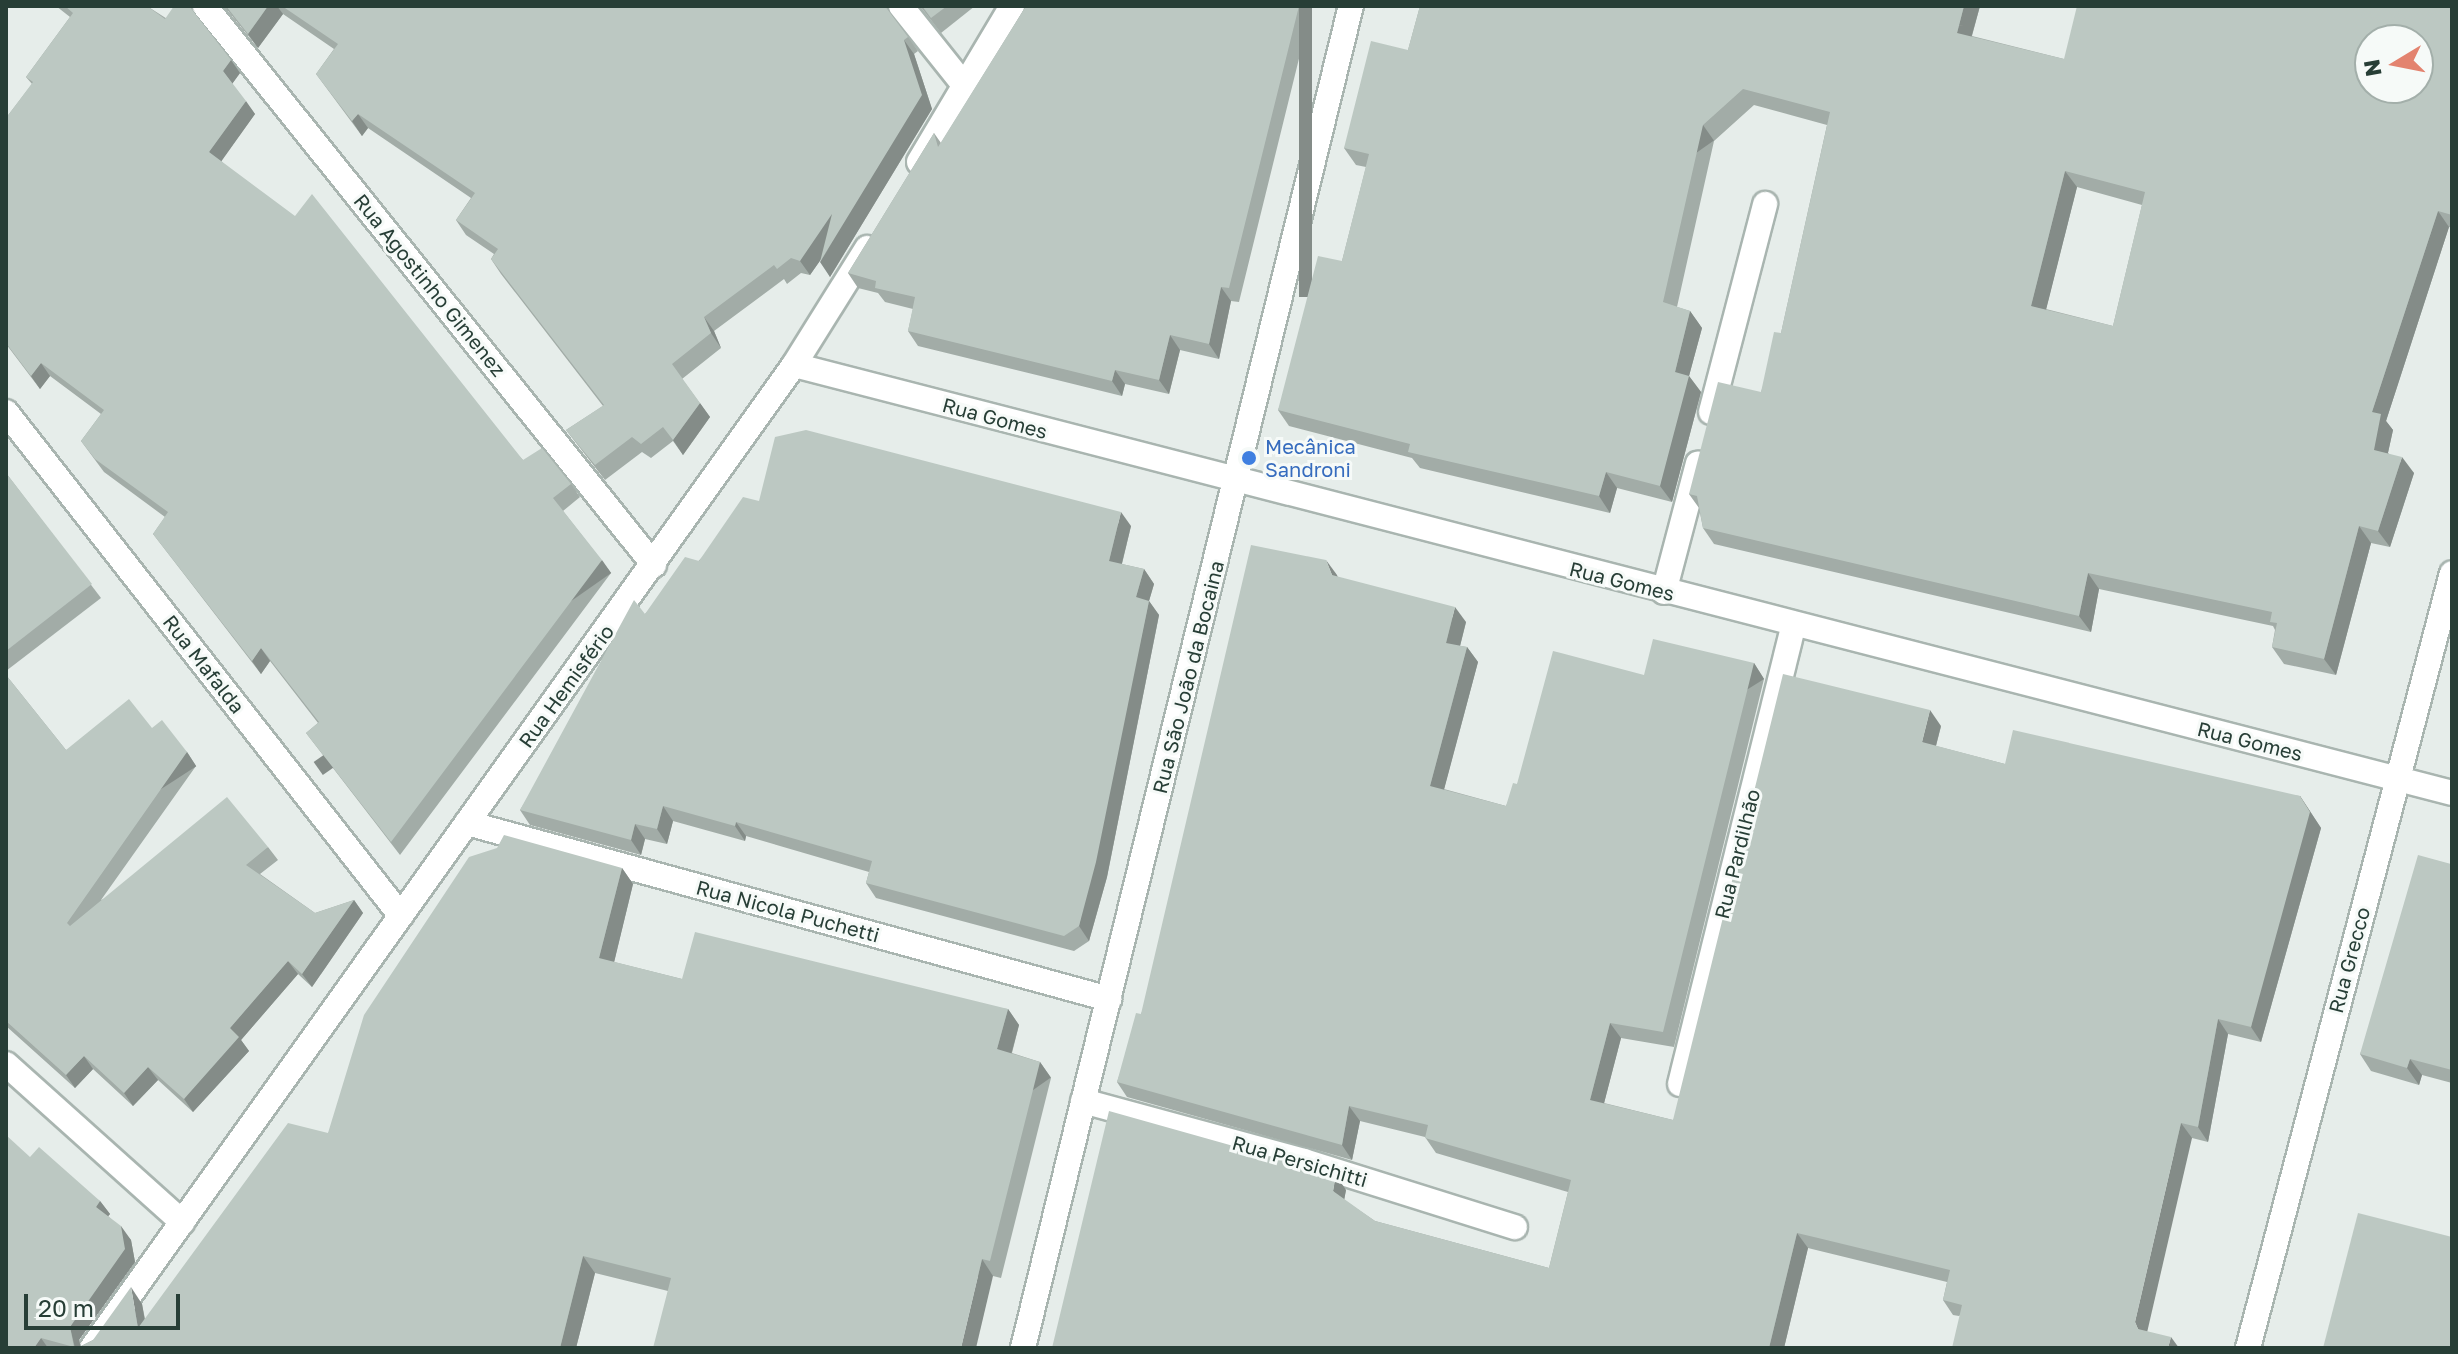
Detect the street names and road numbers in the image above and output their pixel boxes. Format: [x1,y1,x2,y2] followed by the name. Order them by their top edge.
[349,189,511,381] street label: Rua Agostinho Gimenez
[940,392,1050,444] street label: Rua Gomes
[1567,556,1677,606] street label: Rua Gomes
[1147,558,1229,796] street label: Rua São João da Bocaina
[158,610,250,718] street label: Rua Mafalda
[513,620,619,752] street label: Rua Hemisfério
[2195,716,2305,766] street label: Rua Gomes
[1709,787,1765,921] street label: Rua Pardilhão
[694,875,882,947] street label: Rua Nicola Puchetti
[2323,904,2375,1016] street label: Rua Grecco
[1230,1130,1370,1192] street label: Rua Persichitti

